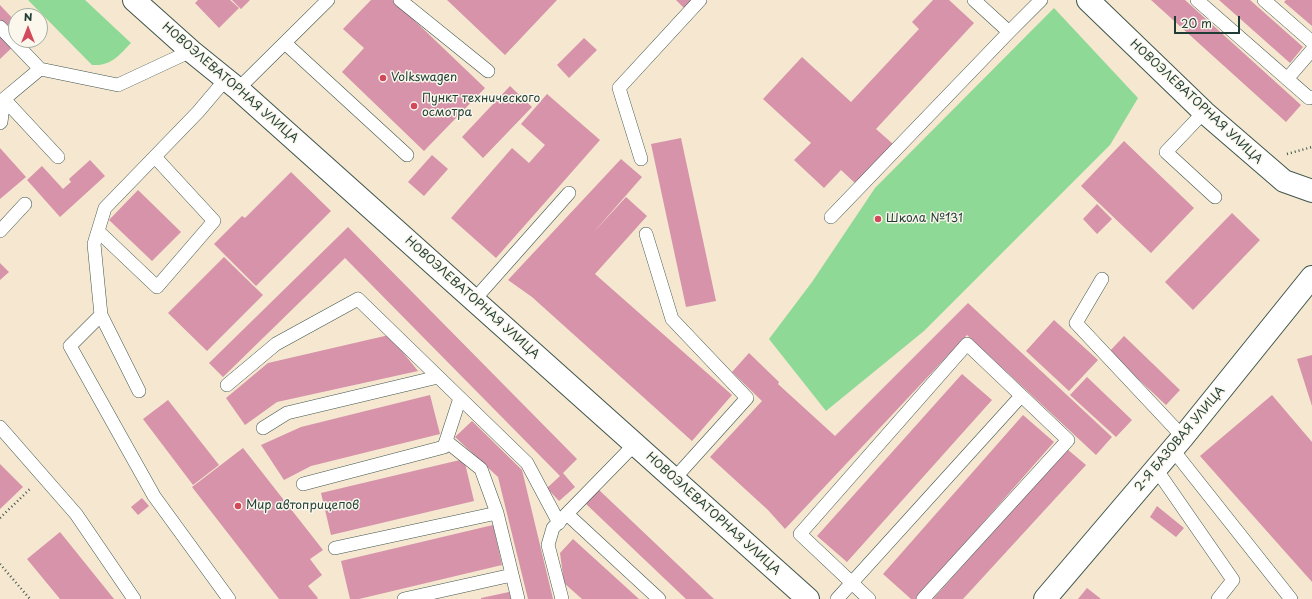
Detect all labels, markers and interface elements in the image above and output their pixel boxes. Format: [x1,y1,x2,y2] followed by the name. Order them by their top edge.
[8,8,48,48] north arrow
[24,8,32,25] text: N
[1176,8,1242,34] scale bar
[1181,14,1212,32] text: 20 m
[159,20,301,146] street label: НОВОЭЛЕВАТОРНАЯ УЛИЦА
[1127,37,1265,167] street label: НОВОЭЛЕВАТОРНАЯ УЛИЦА
[391,71,457,85] place label: Volkswagen
[378,73,388,83] marker: Volkswagen
[422,92,540,120] place label: Пункт технического осмотра
[409,101,419,111] marker: Пункт технического осмотра
[886,212,963,226] place label: Школа №131
[873,214,883,224] marker: Школа №131
[402,234,542,362] street label: НОВОЭЛЕВАТОРНАЯ УЛИЦА
[1132,384,1228,494] street label: 2-Я БАЗОВАЯ УЛИЦА
[643,450,783,578] street label: НОВОЭЛЕВАТОРНАЯ УЛИЦА
[246,499,359,513] place label: Мир автоприцепов
[233,501,243,511] marker: Мир автоприцепов

